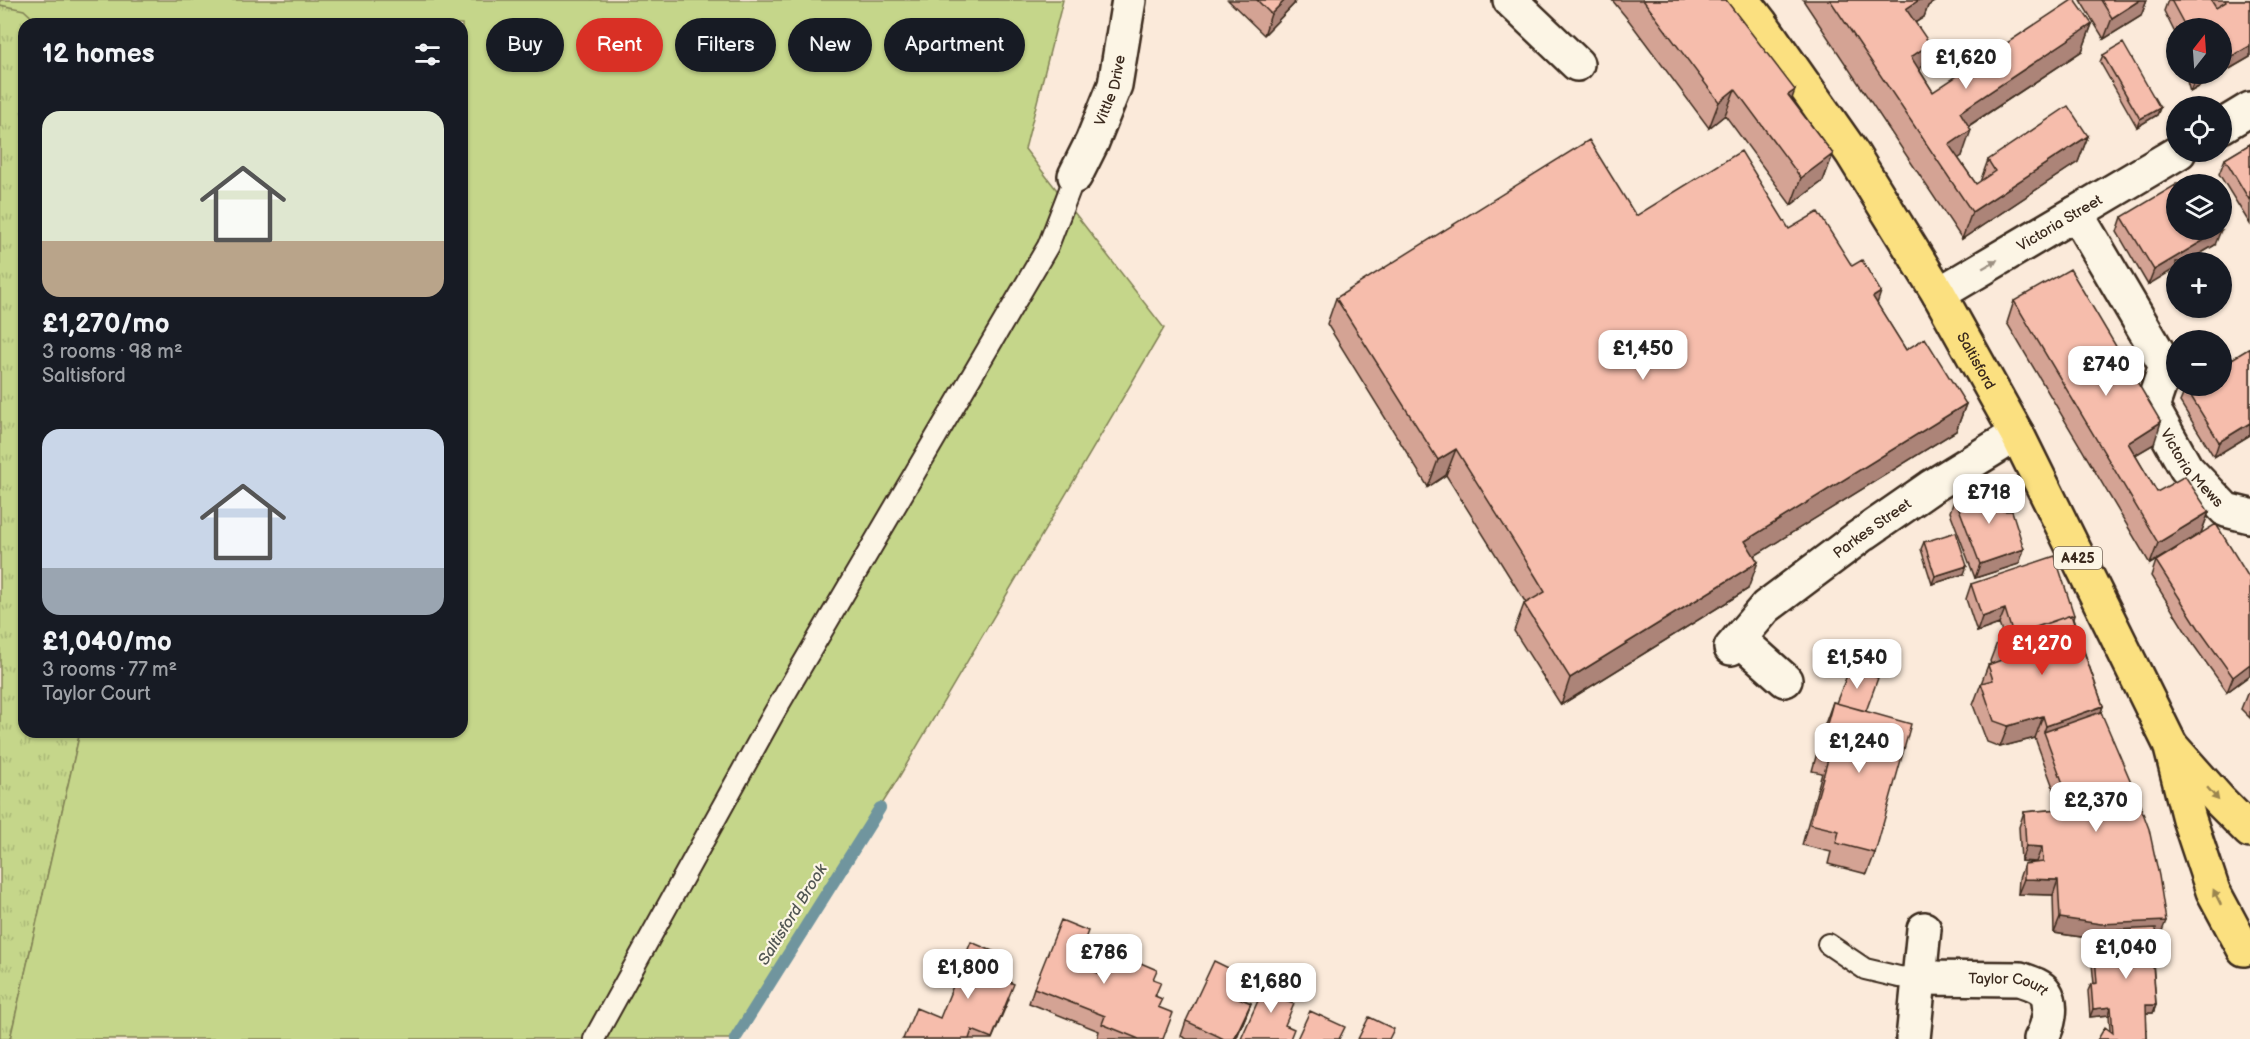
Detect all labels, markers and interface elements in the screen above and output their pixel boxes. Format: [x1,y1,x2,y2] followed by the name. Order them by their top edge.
[486,18,564,72] chip: Buy
[576,18,663,72] chip: Rent
[675,18,776,72] chip: Filters
[788,18,872,72] chip: New
[884,18,1025,72] chip: Apartment
[2166,18,2232,84] north arrow
[2166,18,2232,396] map controls
[411,38,444,71] icon: filters
[42,39,154,70] text: 12 homes
[1917,39,2015,90] pin: £1,620
[1935,46,1997,70] text: £1,620
[1090,53,1129,129] street label: Vittle Drive
[2166,96,2232,162] button: locate
[189,150,297,258] icon: home
[2166,174,2232,240] button: layers
[2013,190,2106,255] street label: Victoria Street
[2166,252,2232,318] button: +
[1982,259,1999,269] one-way arrow
[42,309,170,340] text: £1,270/mo
[1953,329,2000,393] street label: Saltisford
[1594,330,1692,381] pin: £1,450
[2166,330,2232,396] button: −
[1612,337,1674,361] text: £1,450
[42,340,183,364] text: 3 rooms · 98 m²
[2070,346,2142,397] pin: £740
[2082,353,2130,377] text: £740
[42,364,126,388] text: Saltisford
[2156,425,2228,512] street label: Victoria Mews
[189,468,297,576] icon: home
[1953,474,2025,525] pin: £718
[1967,481,2011,505] text: £718
[1829,494,1915,563] street label: Parkes Street
[2054,547,2102,569] road number: A425
[1993,625,2091,676] pin: £1,270
[42,627,172,658] text: £1,040/mo
[2012,632,2072,656] text: £1,270
[1808,639,1906,690] pin: £1,540
[1826,646,1888,670] text: £1,540
[42,658,177,682] text: 3 rooms · 77 m²
[42,682,151,706] text: Taylor Court
[1810,723,1908,774] pin: £1,240
[1829,730,1889,754] text: £1,240
[2047,782,2145,833] pin: £2,370
[2206,786,2220,801] one-way arrow
[2064,789,2128,813] text: £2,370
[754,860,832,969] water label: Saltisford Brook
[2212,888,2222,906] one-way arrow
[2077,929,2175,980] pin: £1,040
[1068,934,1140,985] pin: £786
[2095,936,2157,960] text: £1,040
[1080,941,1128,965] text: £786
[919,949,1017,1000] pin: £1,800
[937,956,999,980] text: £1,800
[1222,963,1320,1014] pin: £1,680
[1968,969,2053,999] street label: Taylor Court
[1240,970,1302,994] text: £1,680

